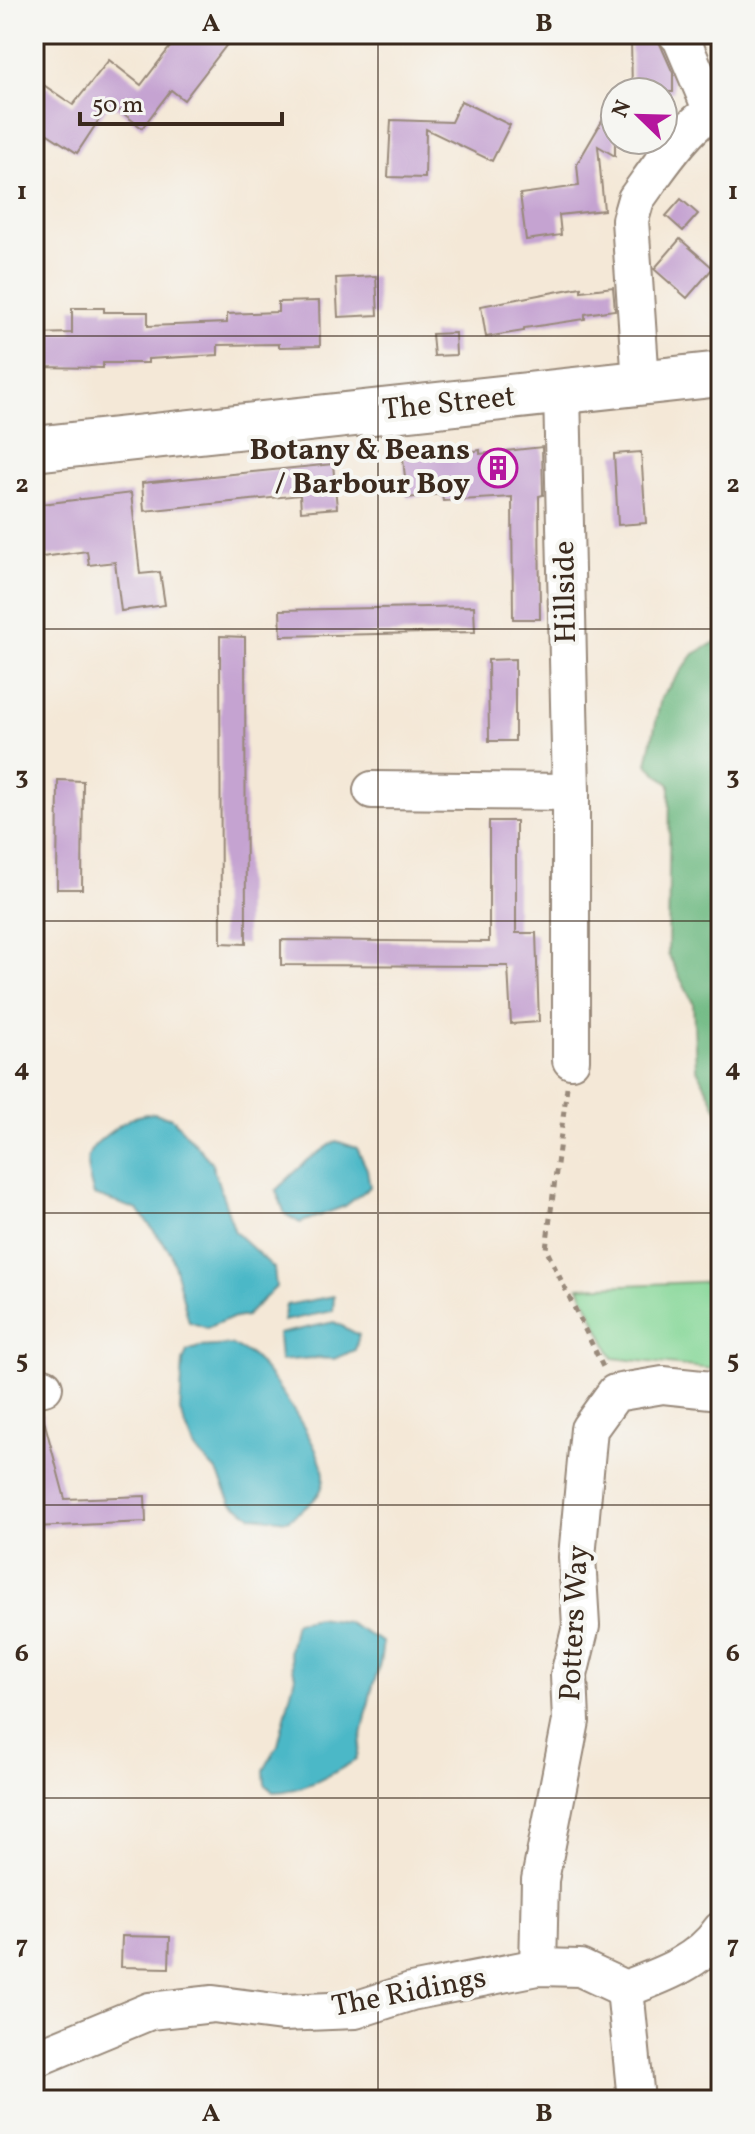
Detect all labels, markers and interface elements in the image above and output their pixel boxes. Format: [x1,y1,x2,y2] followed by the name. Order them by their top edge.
[202,6,221,42] text: A
[535,6,553,42] text: B
[80,76,282,126] scale bar
[599,76,679,156] north arrow
[92,89,144,123] text: 50 m
[606,96,640,123] text: N
[17,174,27,210] text: 1
[728,174,738,210] text: 1
[380,376,518,432] street label: The Street
[250,430,470,506] place label: Botany & Beans / Barbour Boy
[477,447,519,489] building icon: Botany & Beans / Barbour Boy
[15,467,29,503] text: 2
[726,467,740,503] text: 2
[544,540,588,644] street label: Hillside
[15,759,29,795] text: 3
[726,759,740,795] text: 3
[14,1051,30,1087] text: 4
[725,1051,741,1087] text: 4
[16,1343,28,1379] text: 5
[727,1343,739,1379] text: 5
[550,1544,600,1702] street label: Potters Way
[15,1636,29,1672] text: 6
[726,1636,740,1672] text: 6
[16,1928,28,1964] text: 7
[727,1928,739,1964] text: 7
[328,1957,490,2029] street label: The Ridings
[202,2096,221,2132] text: A
[535,2096,553,2132] text: B

